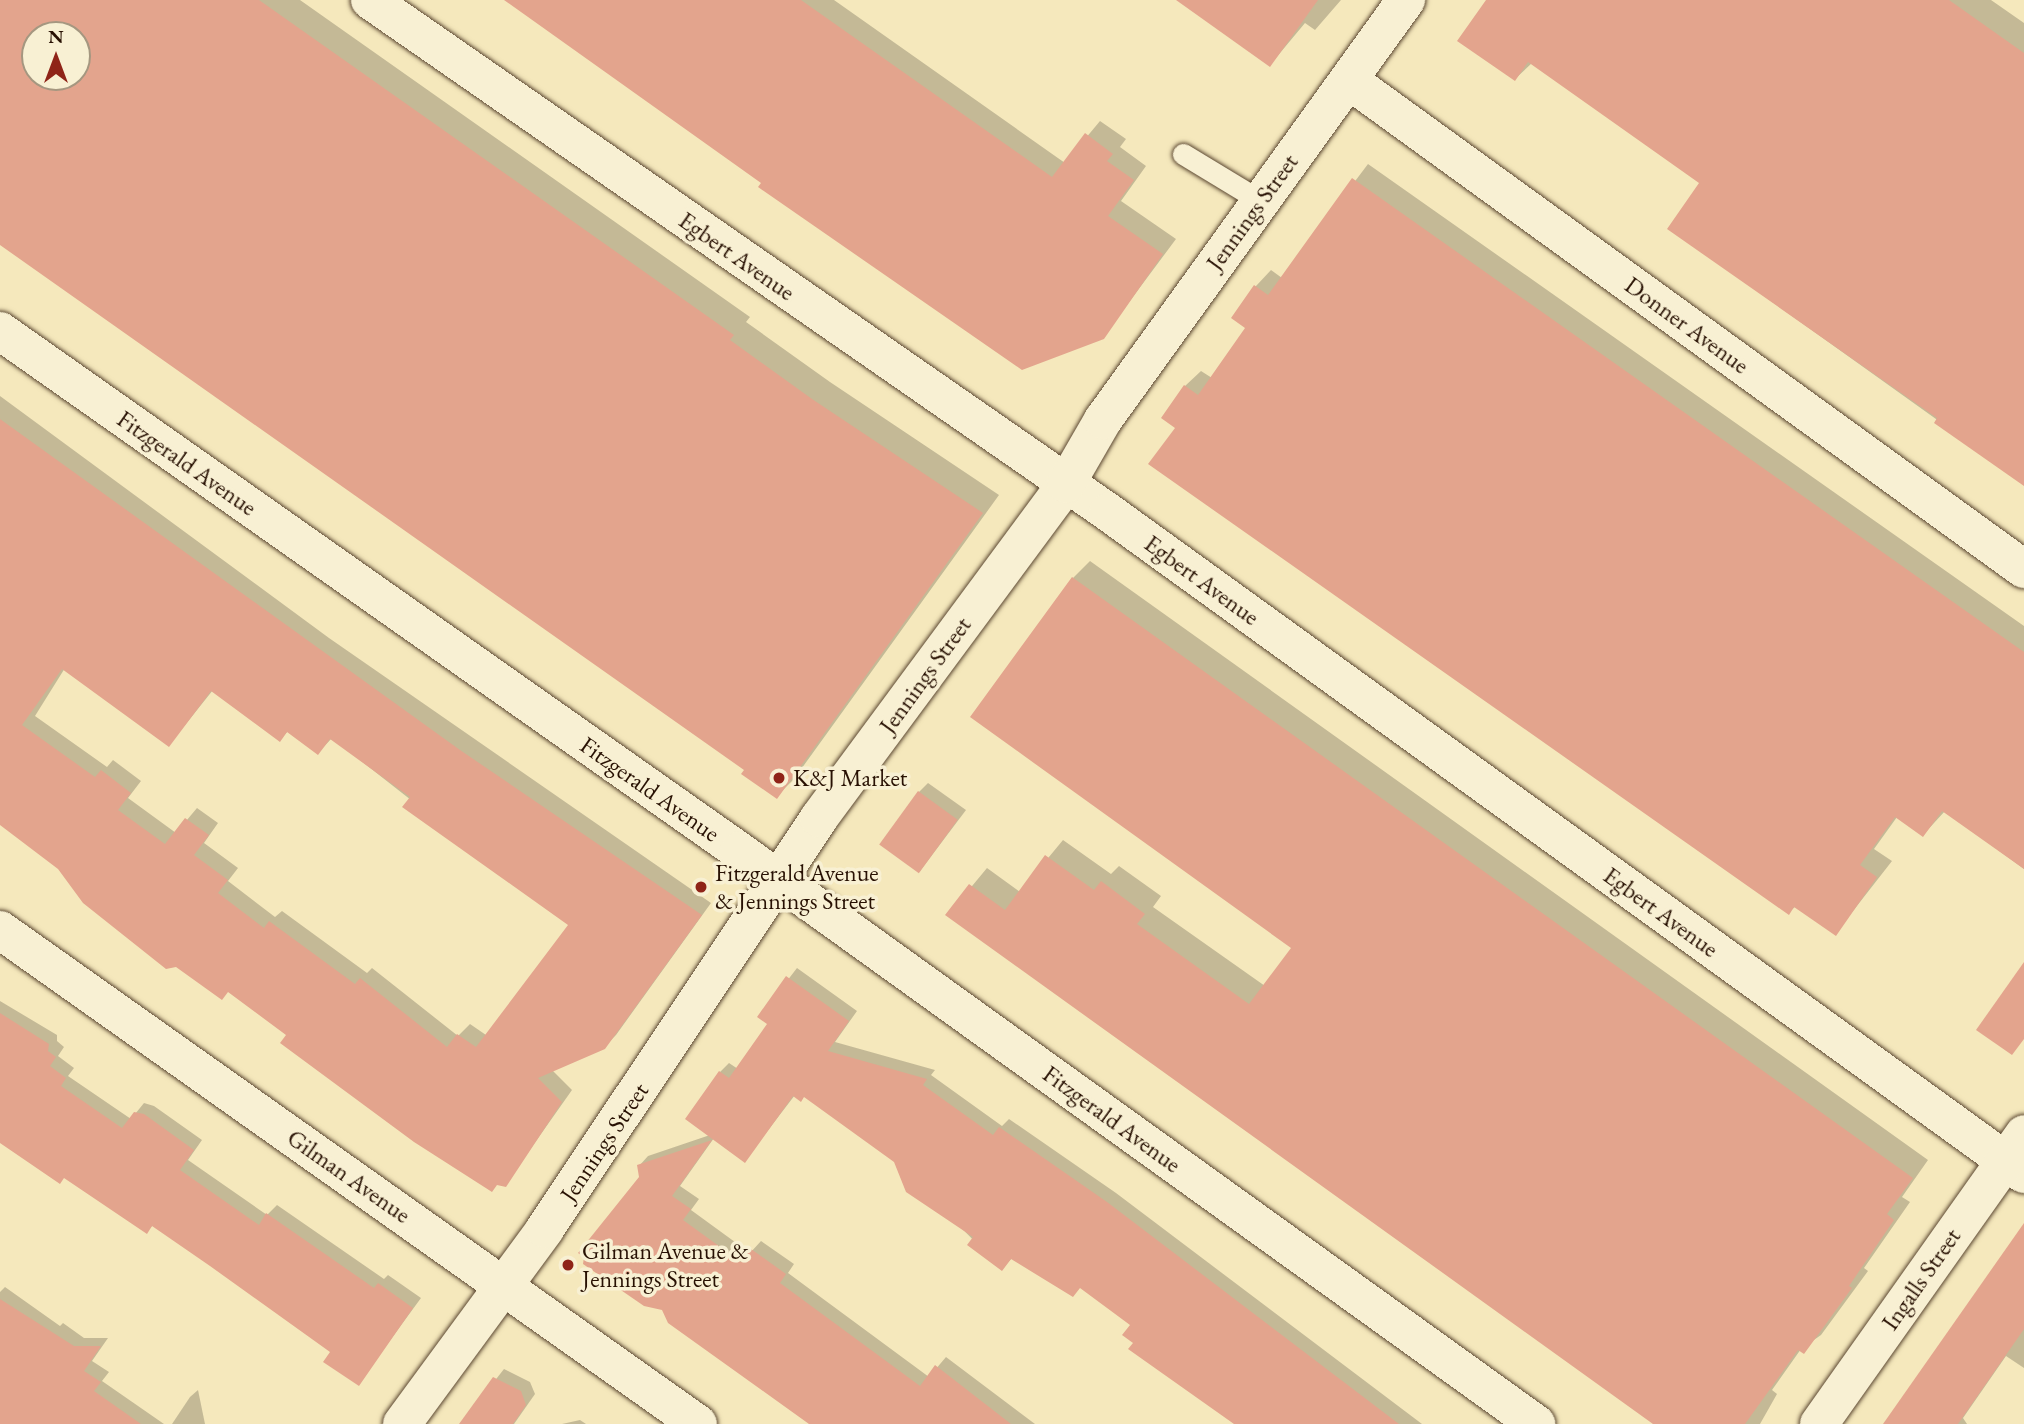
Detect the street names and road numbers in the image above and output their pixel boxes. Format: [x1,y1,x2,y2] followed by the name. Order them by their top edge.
[1200,148,1304,276] street label: Jennings Street
[673,206,801,306] street label: Egbert Avenue
[1619,270,1755,380] street label: Donner Avenue
[112,404,262,522] street label: Fitzgerald Avenue
[1139,529,1265,631] street label: Egbert Avenue
[873,611,977,739] street label: Jennings Street
[575,730,725,848] street label: Fitzgerald Avenue
[1598,861,1724,963] street label: Egbert Avenue
[1037,1059,1187,1179] street label: Fitzgerald Avenue
[554,1077,654,1207] street label: Jennings Street
[282,1123,416,1229] street label: Gilman Avenue
[1875,1223,1967,1335] street label: Ingalls Street

